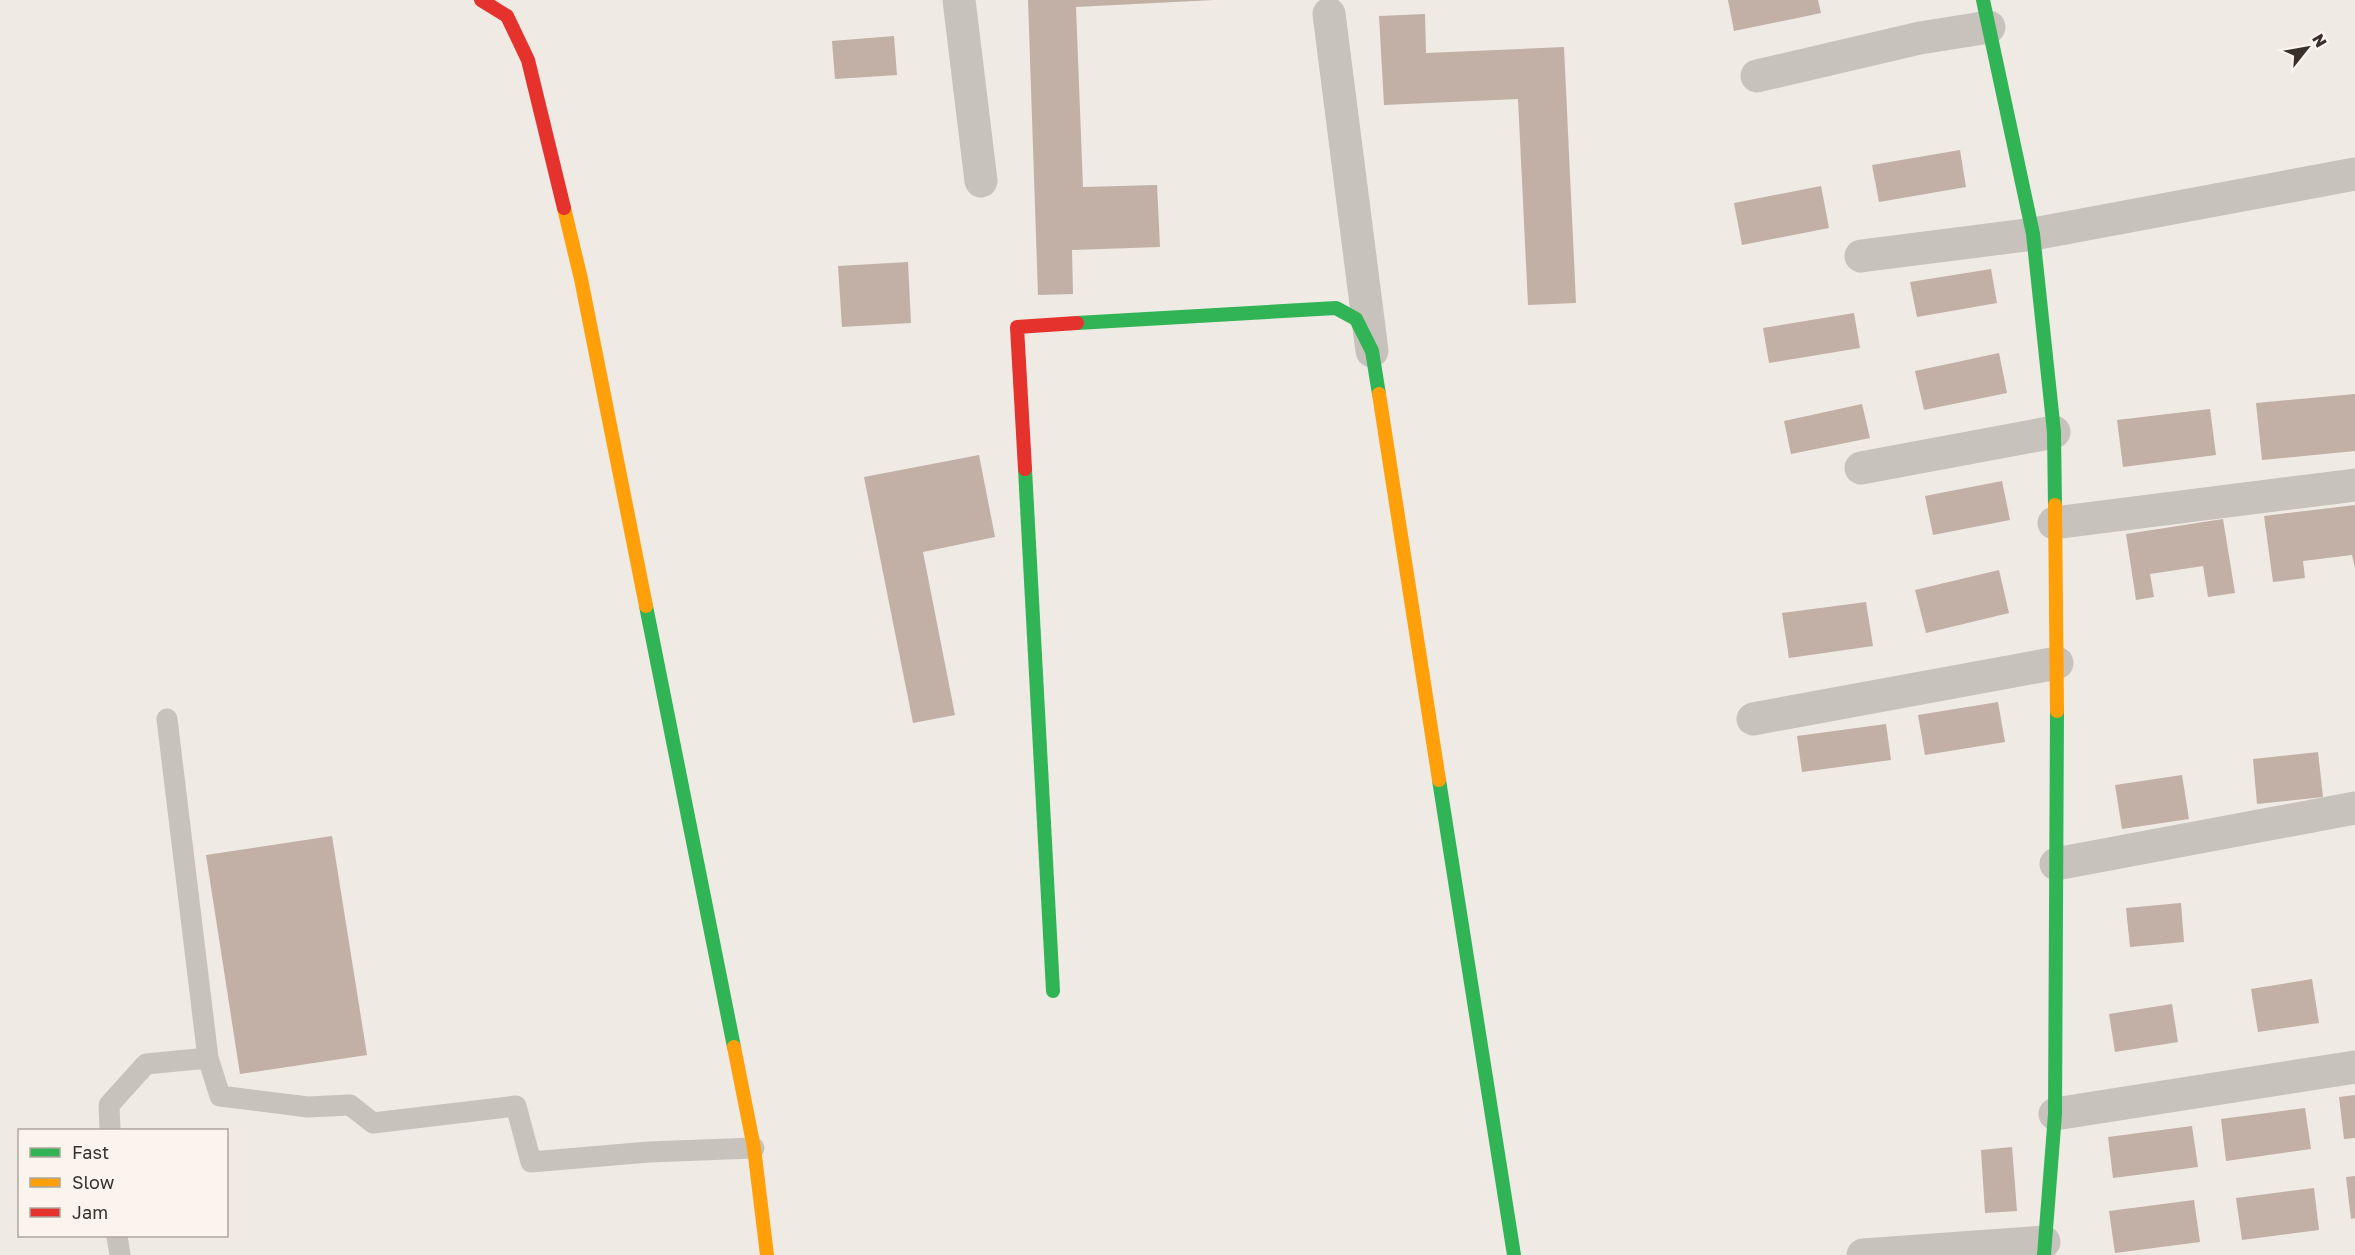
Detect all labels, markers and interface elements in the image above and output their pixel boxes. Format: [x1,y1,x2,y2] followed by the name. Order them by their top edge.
[2277,18,2337,78] north arrow
[2308,30,2332,51] text: N
[18,1129,228,1237] legend
[72,1141,109,1163] text: Fast
[72,1171,115,1193] text: Slow
[72,1201,108,1223] text: Jam

